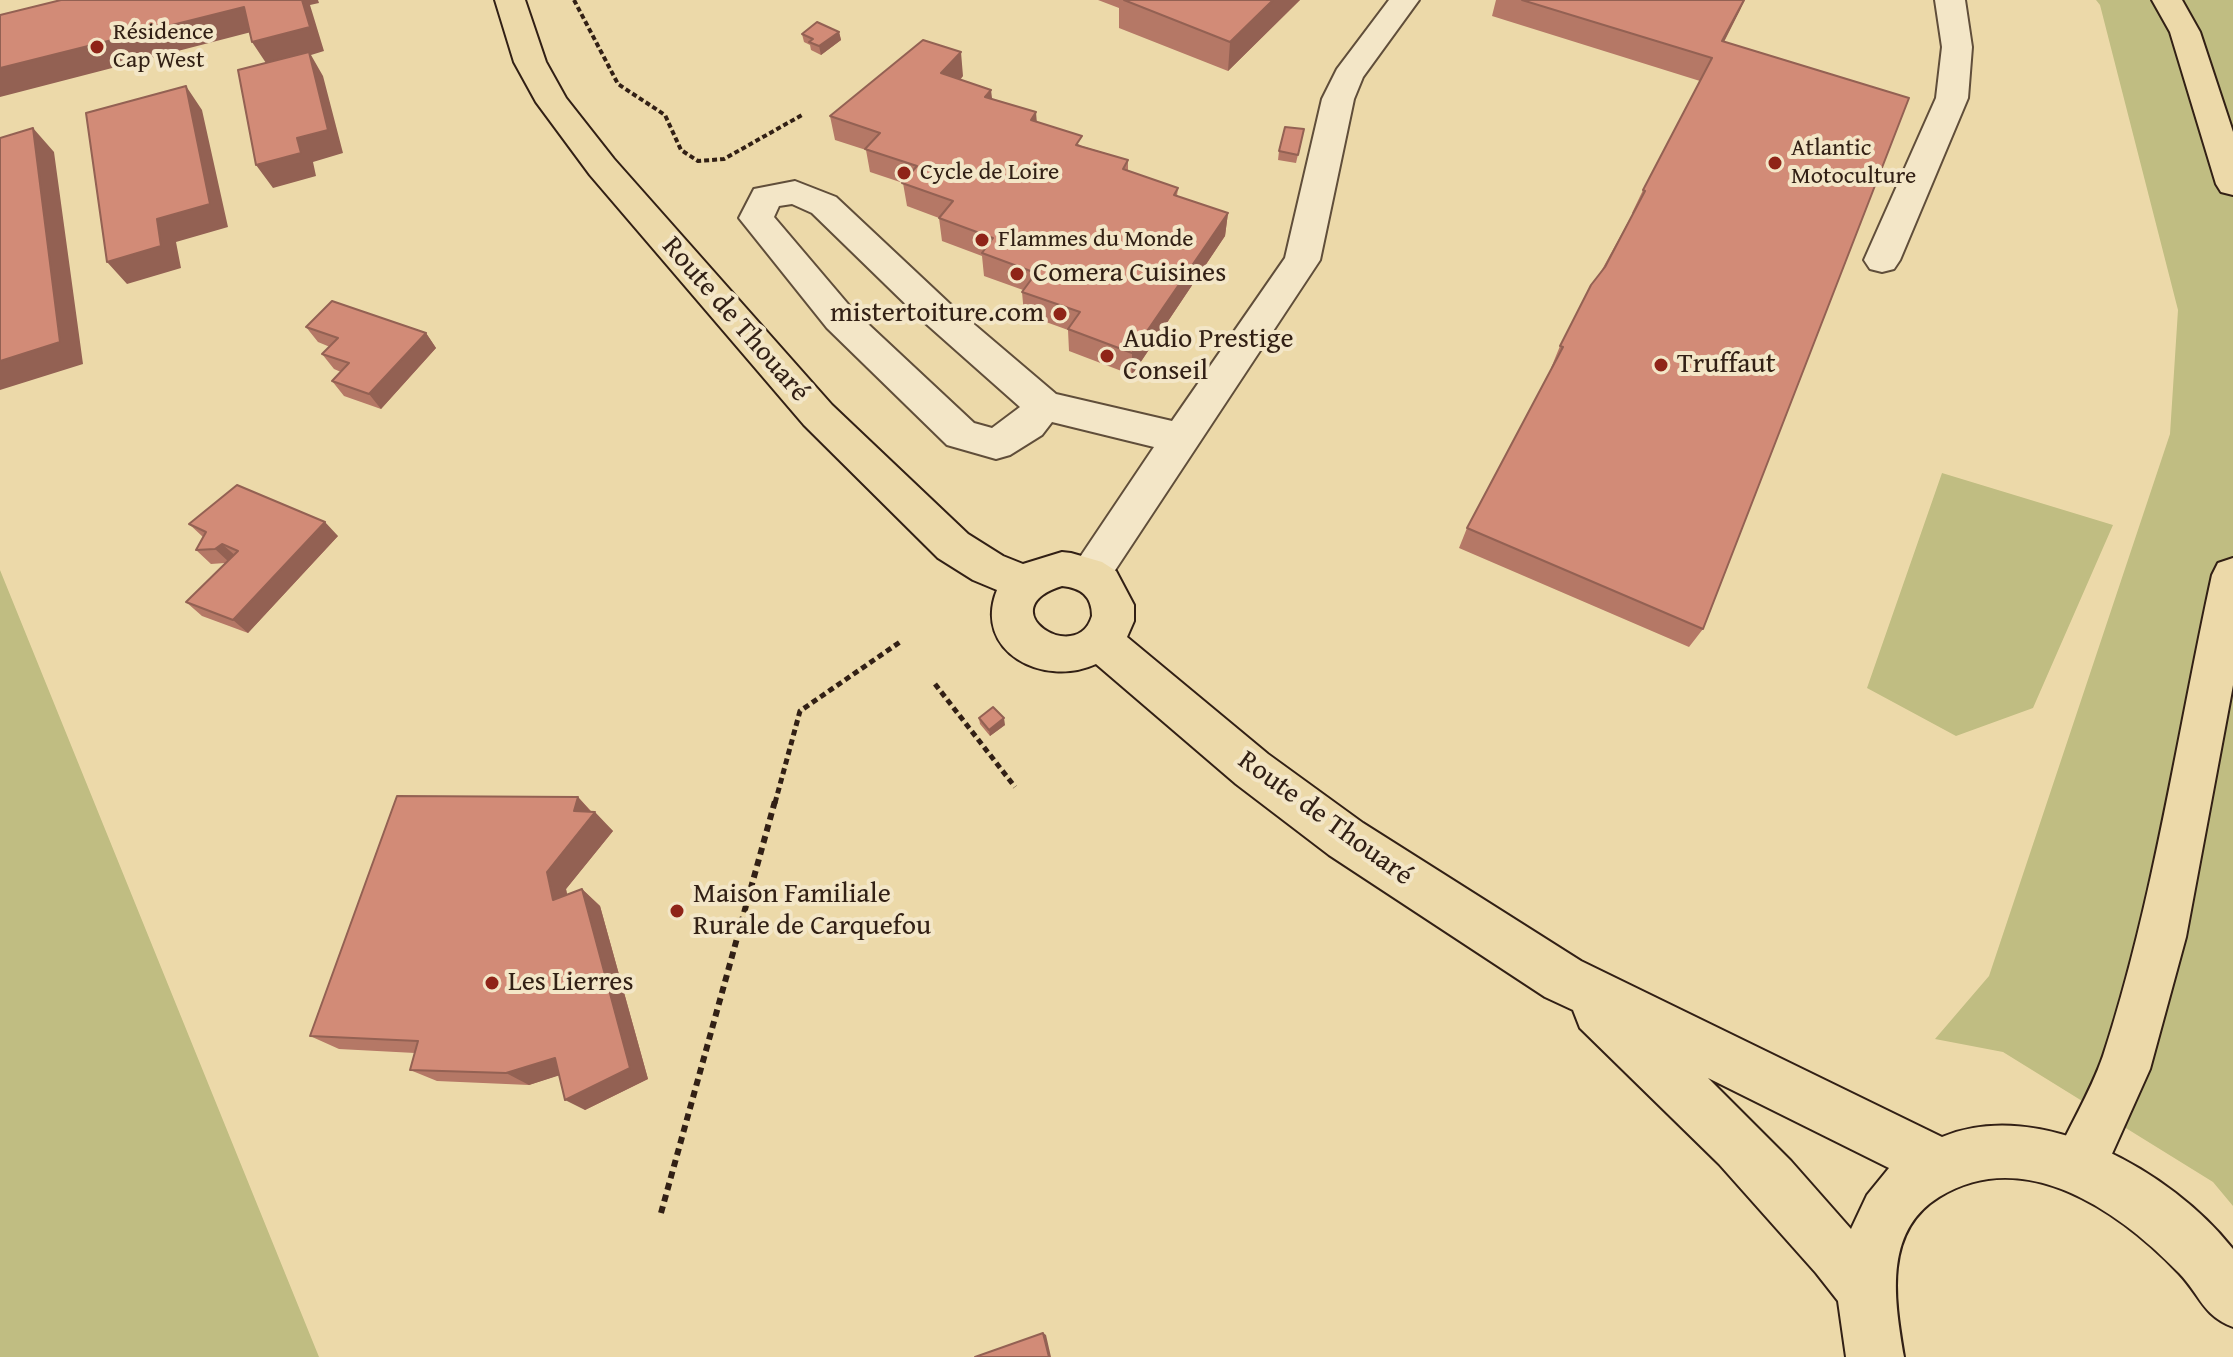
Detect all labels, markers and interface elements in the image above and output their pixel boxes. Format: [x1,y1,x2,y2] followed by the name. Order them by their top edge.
[113,19,214,75] place label: Résidence Cap West
[88,38,106,56] marker: Résidence Cap West
[1791,135,1916,191] place label: Atlantic Motoculture
[1766,154,1784,172] marker: Atlantic Motoculture
[920,159,1059,187] place label: Cycle de Loire
[895,164,913,182] marker: Cycle de Loire
[998,226,1194,254] place label: Flammes du Monde
[654,231,816,409] street label: Route de Thouaré
[973,231,991,249] marker: Flammes du Monde
[1033,257,1226,291] place label: Comera Cuisines
[1008,265,1026,283] marker: Comera Cuisines
[830,297,1044,331] place label: mistertoiture.com
[1051,305,1069,323] marker: mistertoiture.com
[1123,323,1294,389] place label: Audio Prestige Conseil
[1098,347,1116,365] marker: Audio Prestige Conseil
[1677,348,1776,382] place label: Truffaut
[1652,356,1670,374] marker: Truffaut
[1231,744,1419,894] street label: Route de Thouaré
[693,878,931,944] place label: Maison Familiale Rurale de Carquefou
[668,902,686,920] marker: Maison Familiale Rurale de Carquefou
[508,966,634,1000] place label: Les Lierres
[483,974,501,992] marker: Les Lierres

